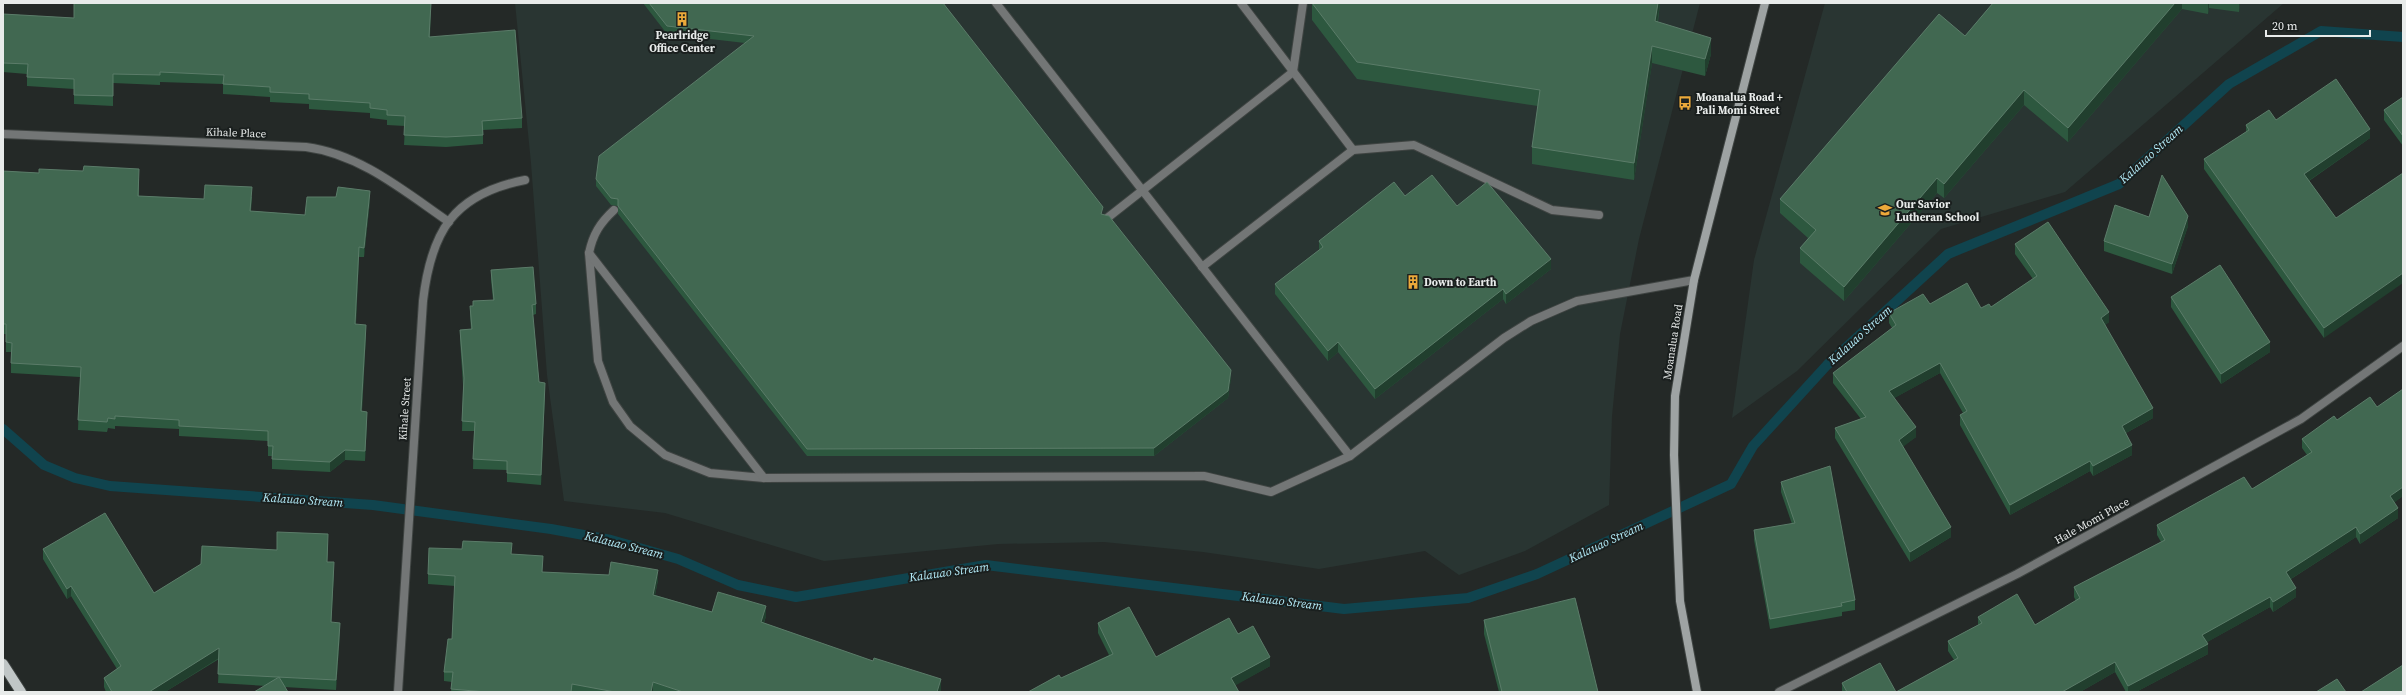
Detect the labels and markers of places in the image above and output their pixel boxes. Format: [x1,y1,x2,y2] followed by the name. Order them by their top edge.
[674,11,690,27] building icon: Pearlridge Office Center
[649,28,716,56] place label: Pearlridge Office Center
[1696,90,1783,118] place label: Moanalua Road + Pali Momi Street
[1677,95,1693,111] bus stop icon: Moanalua Road + Pali Momi Street
[1896,197,1980,225] place label: Our Savior Lutheran School
[1877,202,1893,218] school or university icon: Our Savior Lutheran School
[1405,274,1421,290] building icon: Down to Earth
[1424,275,1497,290] place label: Down to Earth

